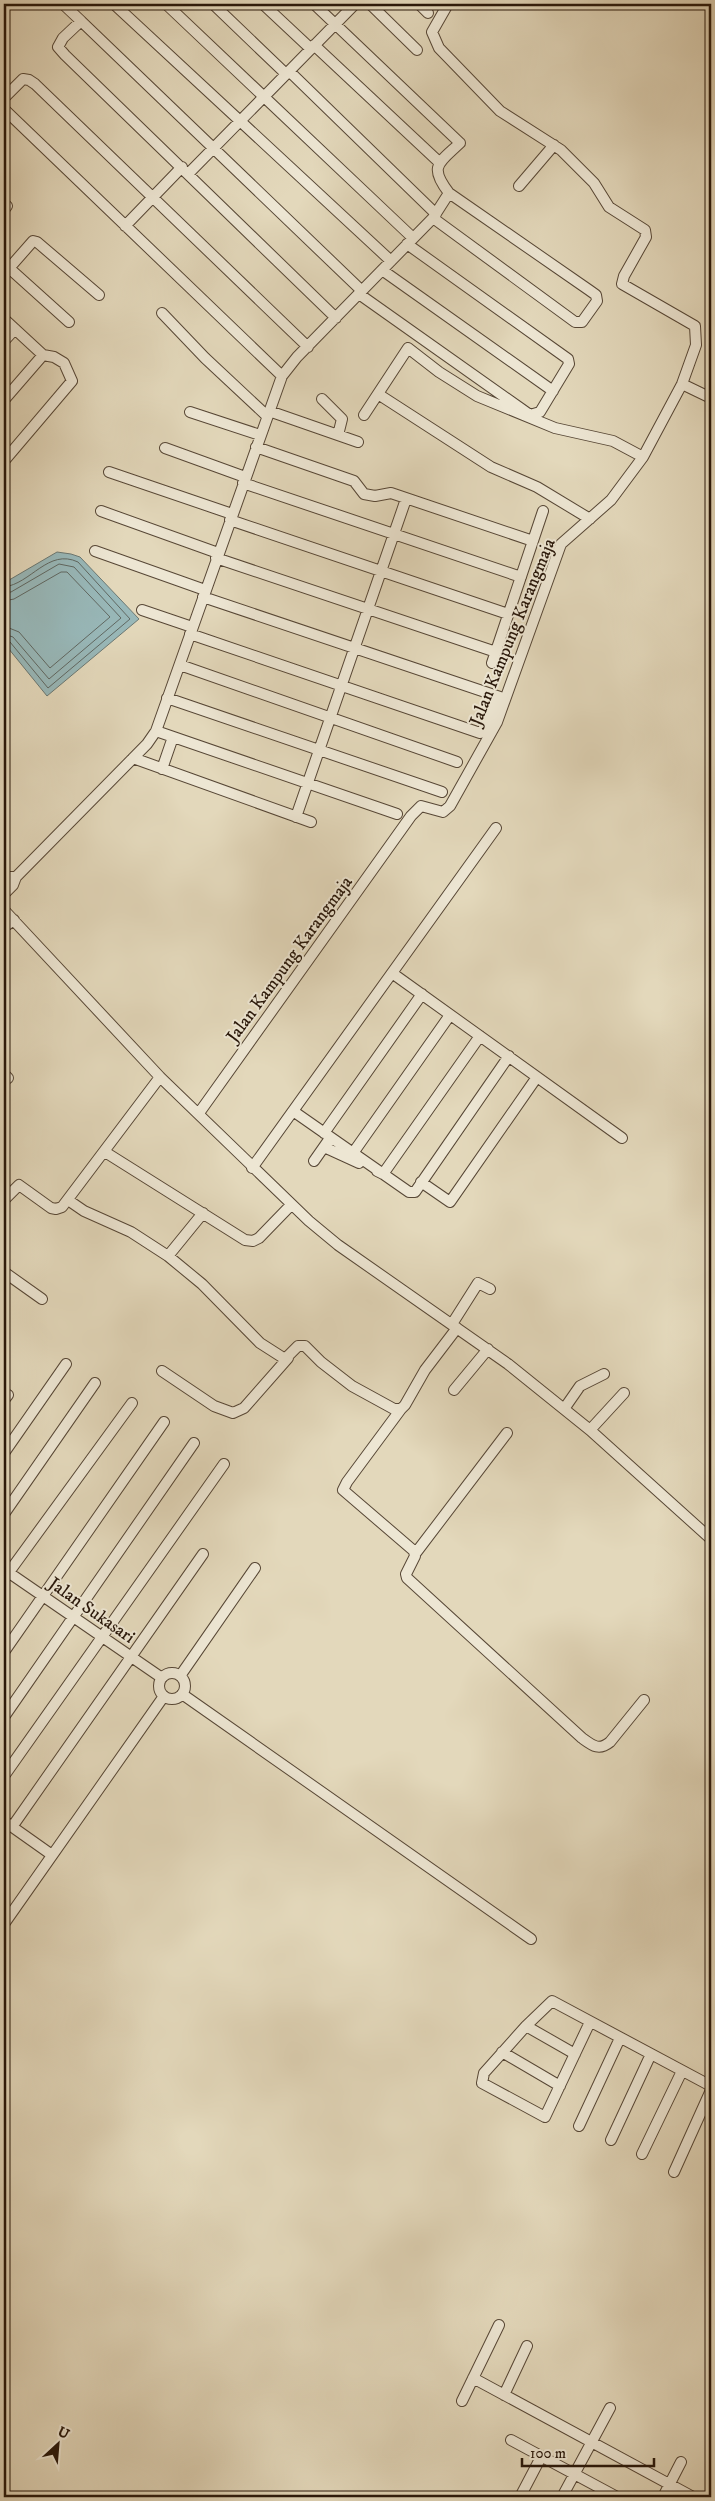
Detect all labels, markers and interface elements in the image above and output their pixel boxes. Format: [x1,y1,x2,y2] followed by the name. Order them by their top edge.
[464,535,561,731] street label: Jalan Kampung Karangmaja
[221,872,358,1049] street label: Jalan Kampung Karangmaja
[42,1572,139,1649] street label: Jalan Sukasari
[32,2418,82,2468] north arrow
[54,2423,72,2444] text: U
[522,2436,655,2468] scale bar
[530,2444,566,2463] text: 100 m

